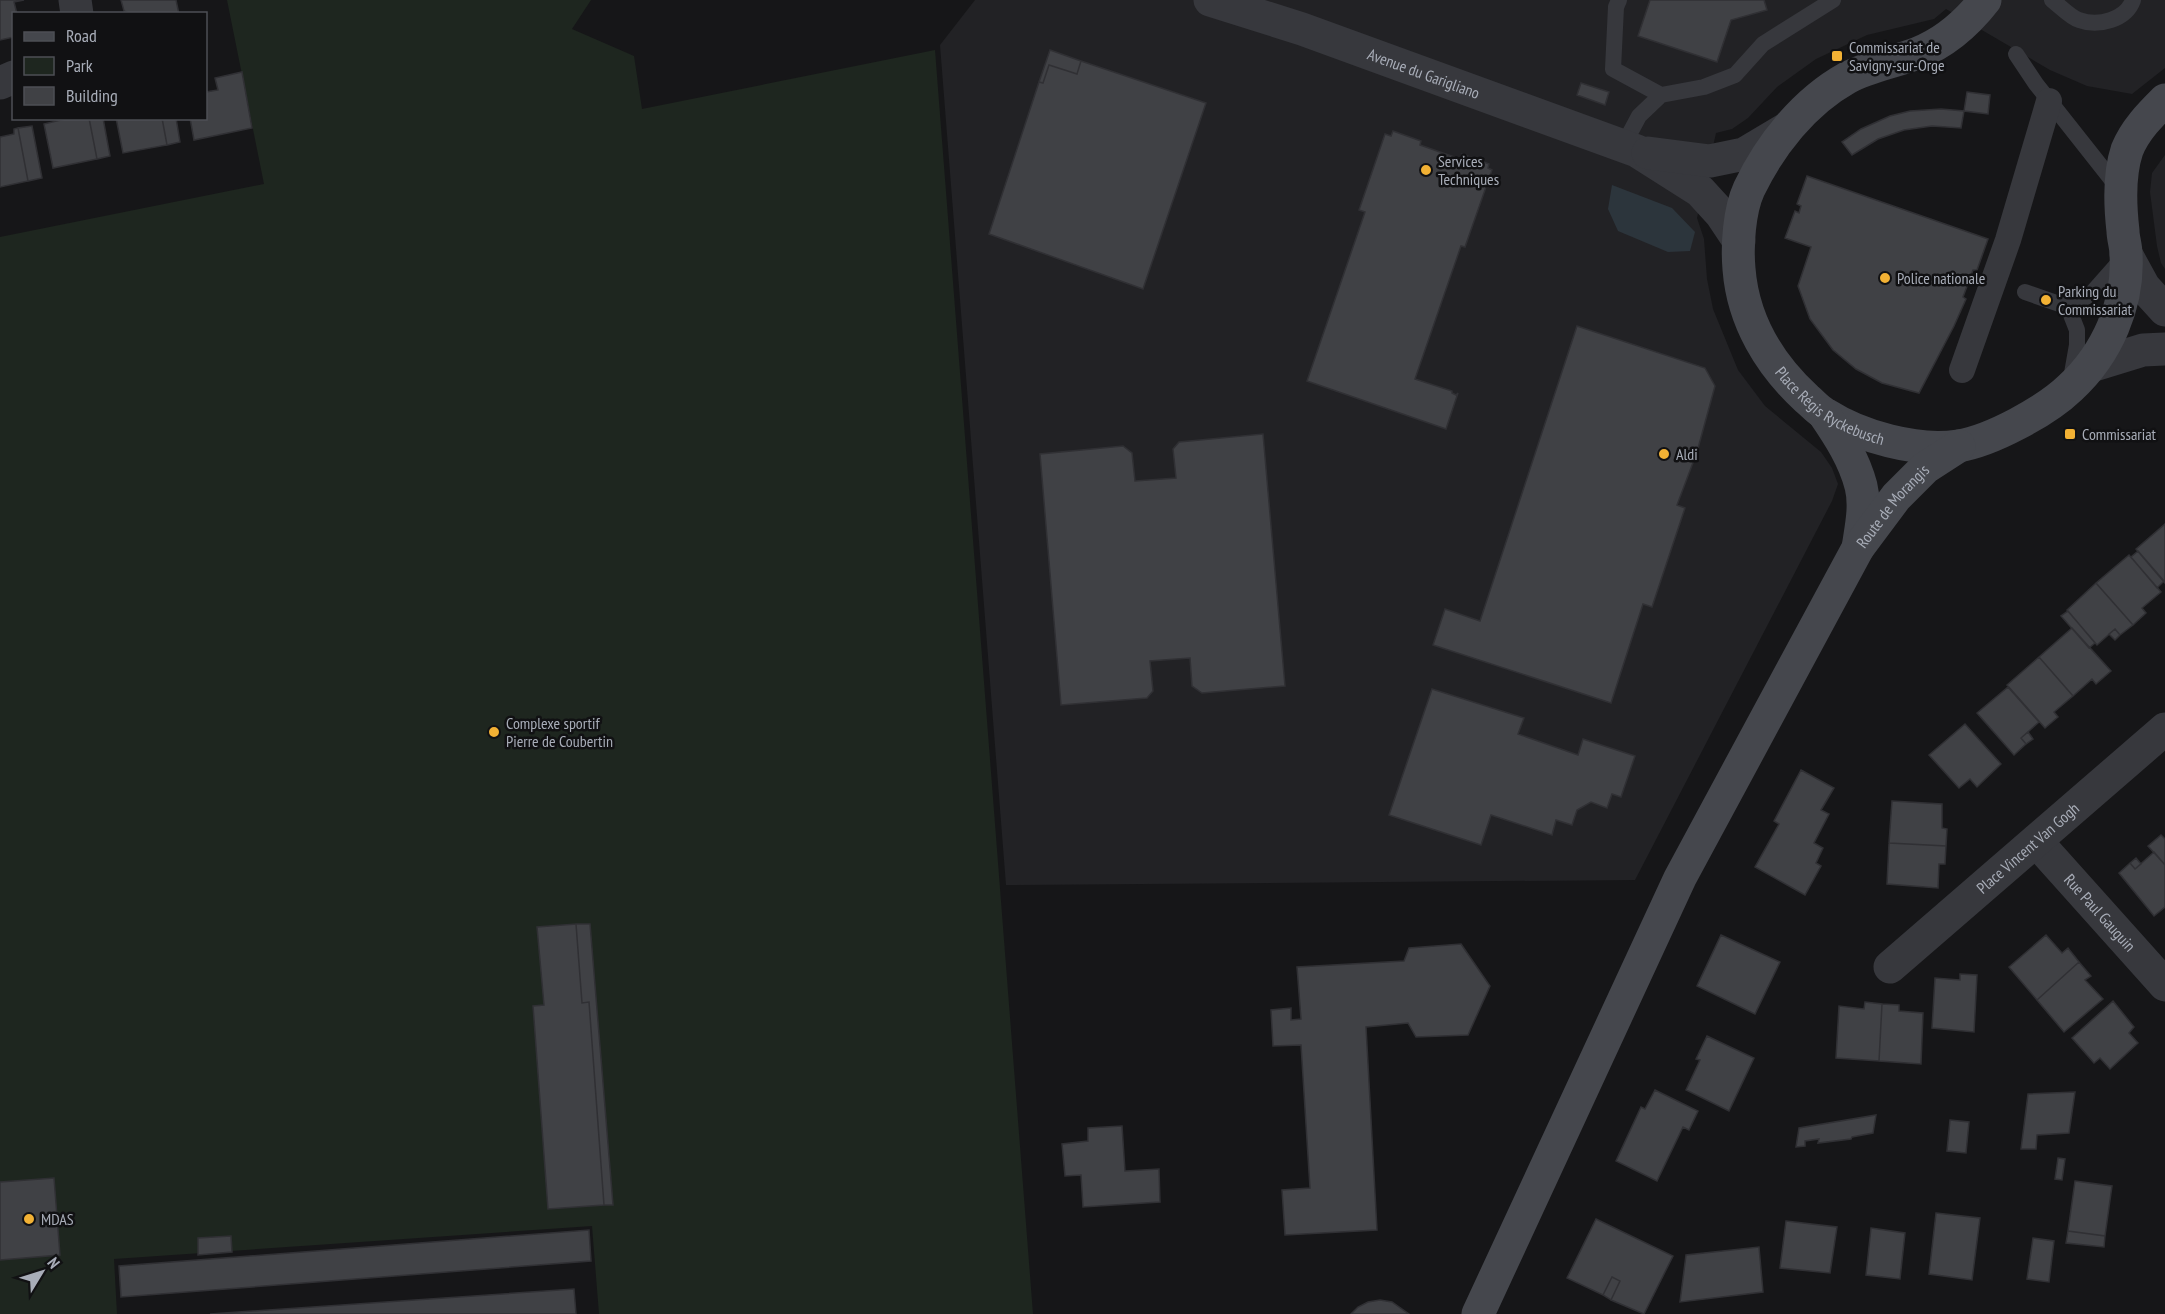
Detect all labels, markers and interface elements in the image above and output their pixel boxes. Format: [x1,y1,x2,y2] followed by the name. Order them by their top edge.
[12,12,207,120] legend
[66,24,97,47] text: Road
[1849,37,1945,75] place label: Commissariat de Savigny-sur-Orge
[1365,44,1483,103] street label: Avenue du Garigliano
[1830,49,1844,63] marker: Commissariat de Savigny-sur-Orge
[66,54,93,77] text: Park
[66,84,118,107] text: Building
[1438,151,1499,189] place label: Services Techniques
[1419,163,1433,177] marker: Services Techniques
[1897,268,1985,288] place label: Police nationale
[1878,271,1892,285] marker: Police nationale
[2058,281,2133,319] place label: Parking du Commissariat
[2039,293,2053,307] marker: Parking du Commissariat
[1771,362,1887,449] street label: Place Régis Ryckebusch
[2082,424,2157,444] place label: Commissariat
[2063,427,2077,441] marker: Commissariat
[1676,444,1698,464] place label: Aldi
[1657,447,1671,461] marker: Aldi
[1852,460,1933,552] street label: Route de Morangis
[506,713,613,751] place label: Complexe sportif Pierre de Coubertin
[487,725,501,739] marker: Complexe sportif Pierre de Coubertin
[1972,798,2083,898] street label: Place Vincent Van Gogh
[2060,869,2140,956] street label: Rue Paul Gauguin
[41,1209,74,1229] place label: MDAS
[22,1212,36,1226] marker: MDAS
[12,1242,72,1302] north arrow
[43,1253,64,1272] text: N

